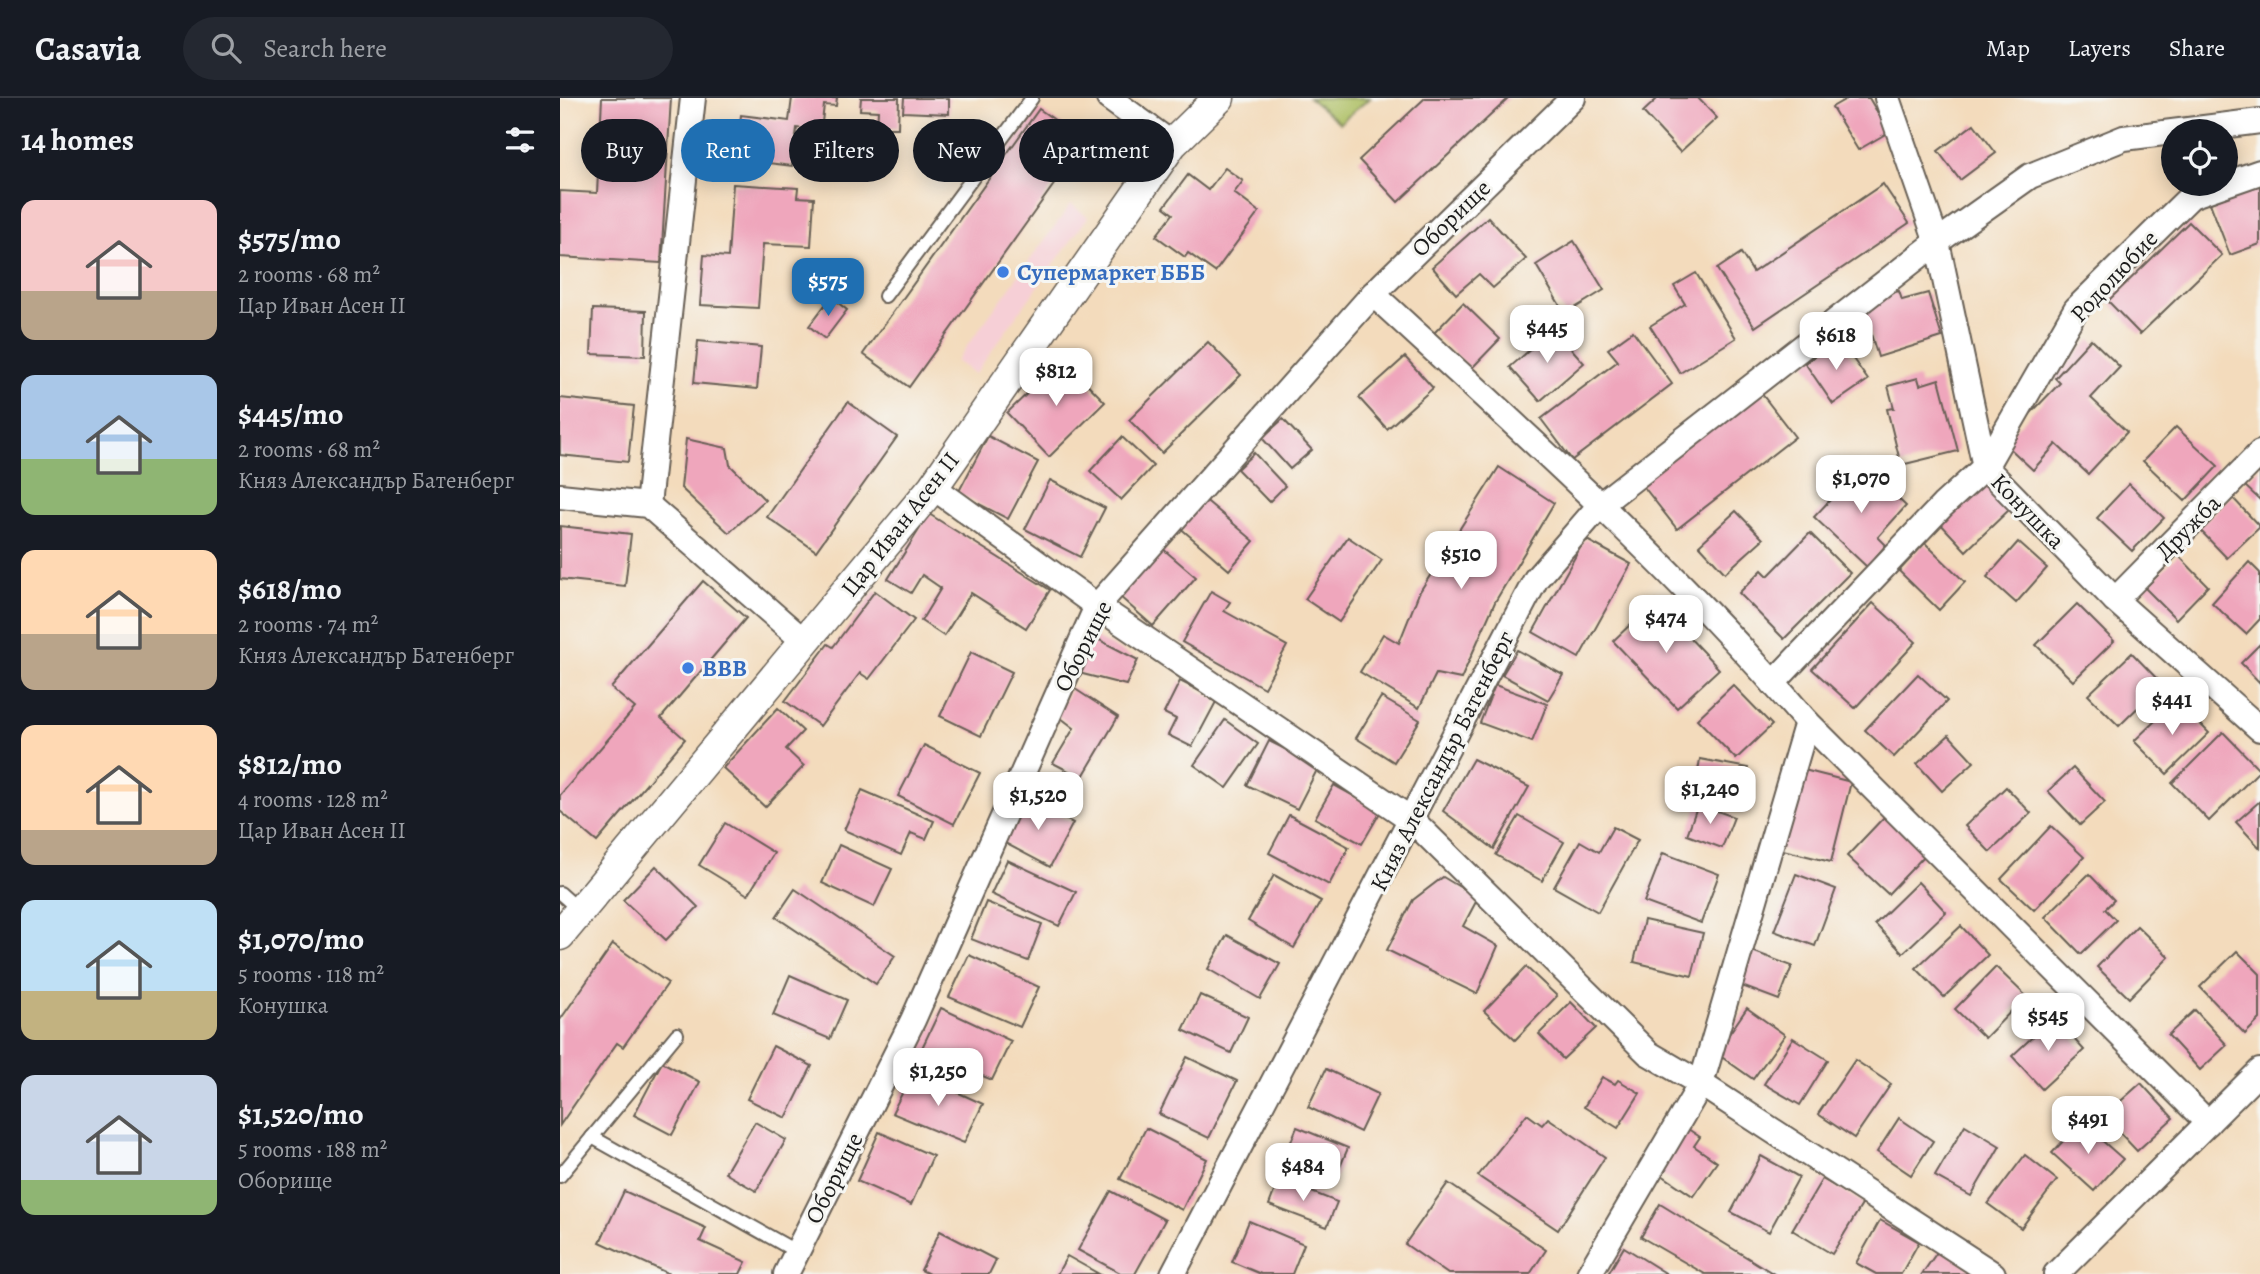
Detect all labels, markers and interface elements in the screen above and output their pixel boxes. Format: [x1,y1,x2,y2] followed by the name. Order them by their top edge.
[183,17,673,80] search box
[35,26,141,71] text: Casavia
[207,29,245,67] icon: search
[263,31,387,66] text: Search here
[1986,32,2030,64] text: Map
[2068,32,2131,64] text: Layers
[2169,32,2225,64] text: Share
[581,119,667,182] chip: Buy
[681,119,775,182] chip: Rent
[789,119,899,182] chip: Filters
[913,119,1005,182] chip: New
[1019,119,1174,182] chip: Apartment
[2161,119,2238,196] map controls
[2161,119,2238,196] button: locate
[21,120,134,160] text: 14 homes
[501,121,539,159] icon: filters
[1404,172,1498,264] street label: Оборище
[238,219,341,259] text: $575/mo
[2063,223,2165,329] street label: Родолюбие
[77,228,161,312] icon: home
[1017,256,1205,288] place label: Супермаркет БББ
[787,258,869,318] pin: $575
[238,259,380,290] text: 2 rooms · 68 m²
[995,264,1011,280] marker: Супермаркет БББ
[808,265,848,296] text: $575
[238,290,406,321] text: Цар Иван Асен II
[1506,306,1588,365] pin: $445
[1526,312,1568,343] text: $445
[1795,313,1877,372] pin: $618
[1816,319,1856,350] text: $618
[1015,348,1097,408] pin: $812
[1035,355,1077,386] text: $812
[238,394,343,434] text: $445/mo
[77,403,161,487] icon: home
[238,434,380,465] text: 2 rooms · 68 m²
[833,445,967,603] street label: Цар Иван Асен II
[1804,456,1918,515] pin: $1,070
[1832,462,1890,493] text: $1,070
[238,465,514,496] text: Княз Александър Батенберг
[1984,466,2072,556] street label: Конушка
[2148,487,2228,567] street label: Дружба
[1420,532,1502,591] pin: $510
[1441,538,1481,569] text: $510
[238,569,342,609] text: $618/mo
[77,578,161,662] icon: home
[1046,595,1120,697] street label: Оборище
[1625,596,1707,655] pin: $474
[1645,602,1687,633] text: $474
[238,609,378,640] text: 2 rooms · 74 m²
[1362,625,1522,897] street label: Княз Александър Батенберг
[238,640,514,671] text: Княз Александър Батенберг
[702,652,747,684] place label: BBB
[680,660,696,676] marker: BBB
[2131,678,2213,737] pin: $441
[2152,684,2192,715] text: $441
[238,744,342,784] text: $812/mo
[77,753,161,837] icon: home
[1653,766,1767,826] pin: $1,240
[981,772,1095,832] pin: $1,520
[1681,773,1739,804] text: $1,240
[1009,779,1067,810] text: $1,520
[238,784,388,815] text: 4 rooms · 128 m²
[238,815,406,846] text: Цар Иван Асен II
[238,919,364,959] text: $1,070/mo
[77,928,161,1012] icon: home
[238,959,384,990] text: 5 rooms · 118 m²
[238,990,328,1021] text: Конушка
[2007,993,2089,1053] pin: $545
[2027,1000,2069,1031] text: $545
[881,1048,995,1108] pin: $1,250
[909,1055,967,1086] text: $1,250
[238,1094,364,1134] text: $1,520/mo
[2047,1096,2129,1156] pin: $491
[77,1103,161,1187] icon: home
[2068,1103,2108,1134] text: $491
[797,1127,871,1229] street label: Оборище
[238,1134,387,1165] text: 5 rooms · 188 m²
[1262,1144,1344,1203] pin: $484
[1281,1150,1325,1181] text: $484
[238,1165,333,1196] text: Оборище

